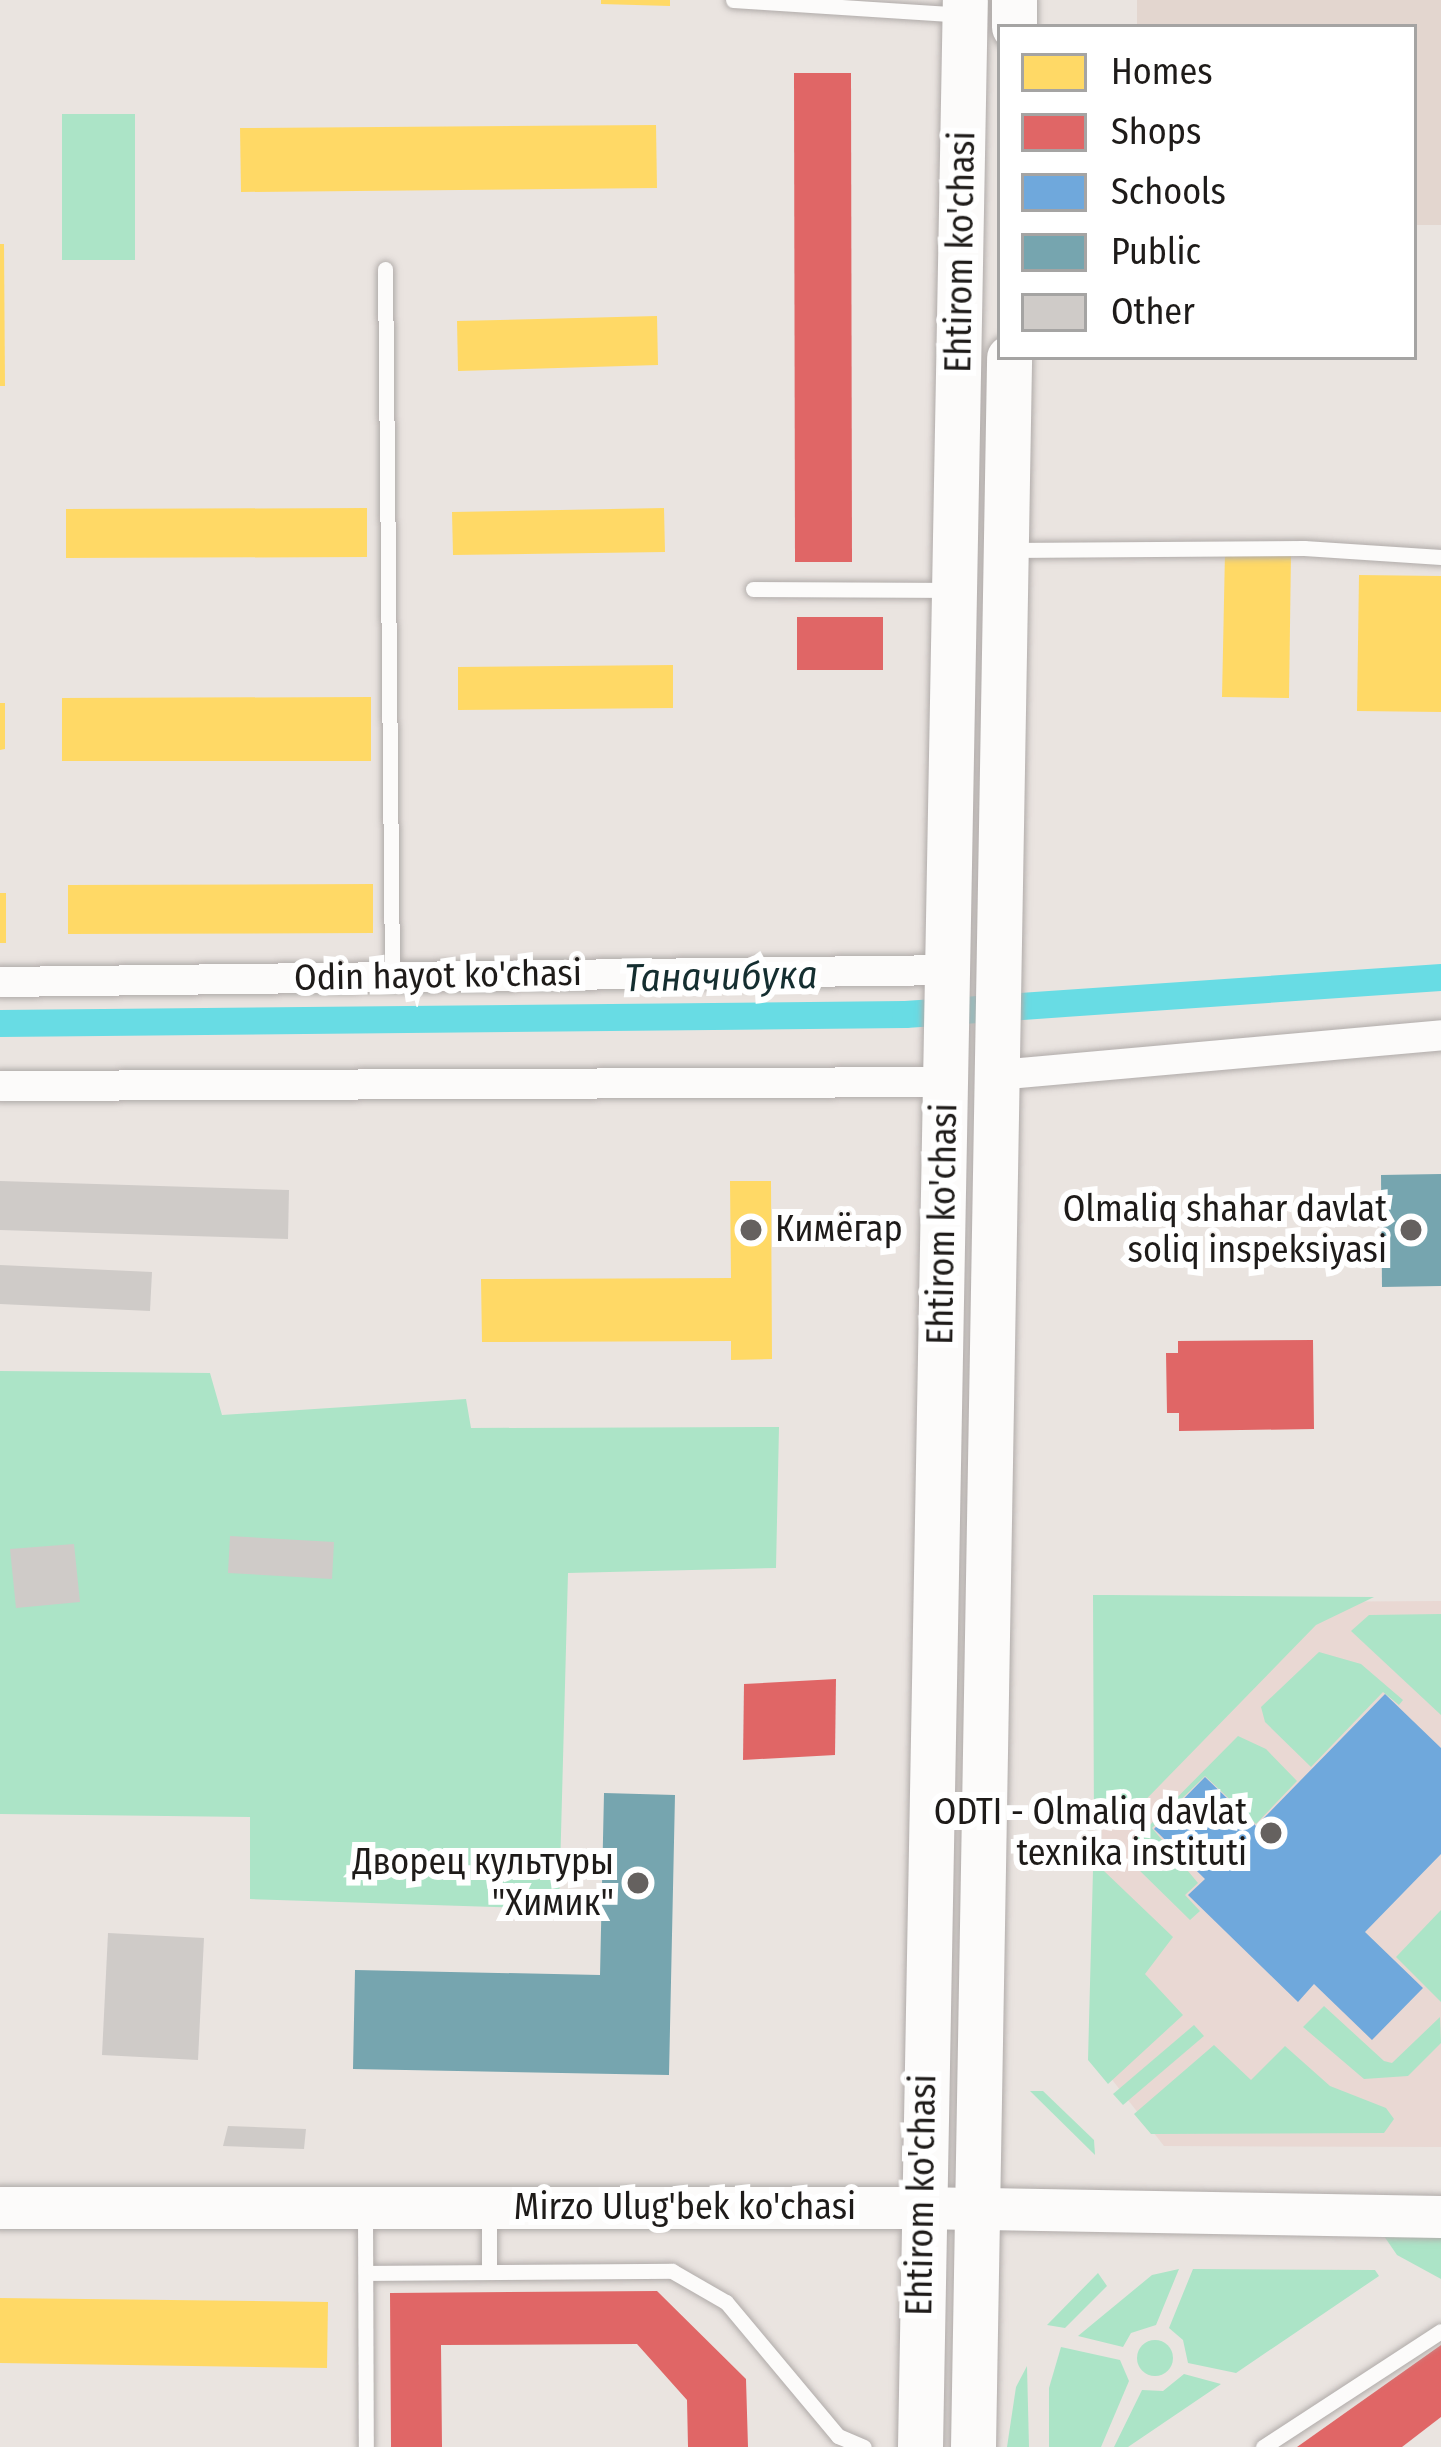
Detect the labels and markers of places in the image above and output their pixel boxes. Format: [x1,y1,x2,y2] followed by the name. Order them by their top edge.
[1063,1187,1387,1272] place label: Olmaliq shahar davlat soliq inspeksiyasi
[775,1208,903,1252] place label: Кимёгар
[738,1217,764,1243] marker: Кимёгар
[1398,1217,1424,1243] marker: Olmaliq shahar davlat soliq inspeksiyasi
[934,1790,1247,1875] place label: ODTI - Olmaliq davlat texnika instituti
[1258,1820,1284,1846] marker: ODTI - Olmaliq davlat texnika instituti
[352,1840,614,1925] place label: Дворец культуры "Химик"
[625,1870,651,1896] marker: Дворец культуры "Химик"

